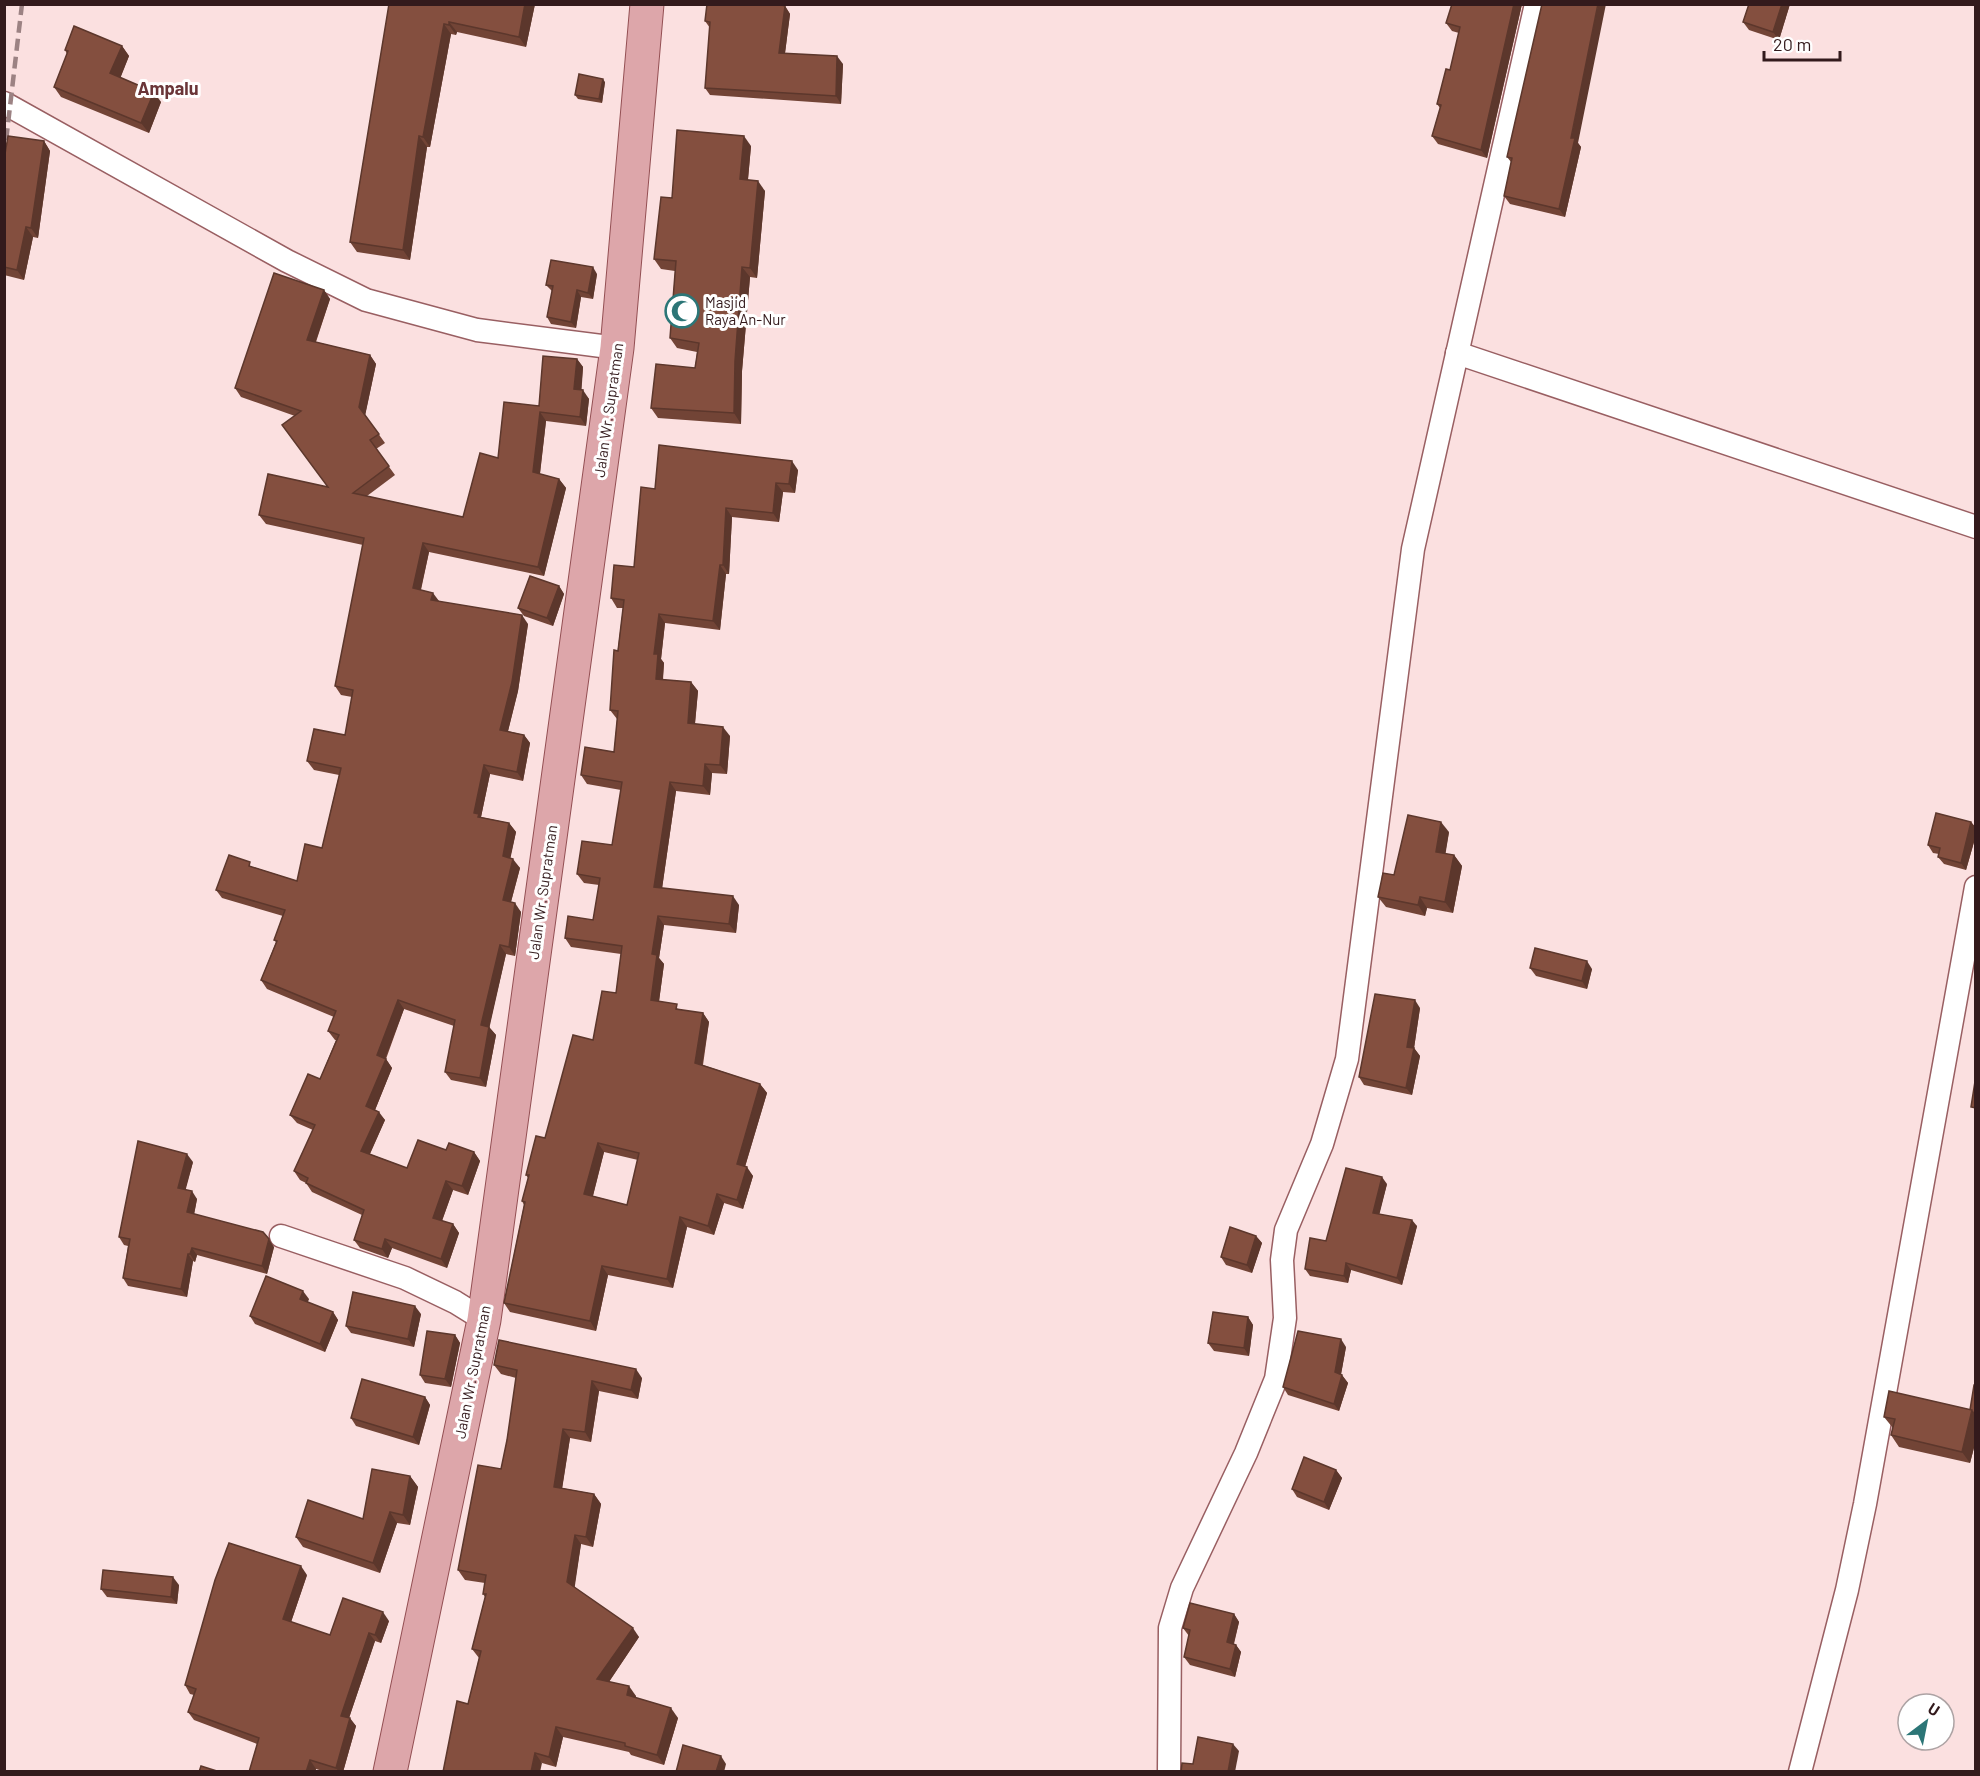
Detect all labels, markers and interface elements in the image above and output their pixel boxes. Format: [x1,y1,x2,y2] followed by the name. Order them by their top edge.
[1764,24,1840,62] scale bar
[1773,33,1811,55] text: 20 m
[137,77,199,99] district label: Ampalu
[664,293,700,329] mosque icon: Masjid Raya An-Nur
[705,293,786,328] place label: Masjid Raya An-Nur
[590,342,626,478] street label: Jalan Wr. Supratman
[524,824,560,960] street label: Jalan Wr. Supratman
[450,1304,494,1440] street label: Jalan Wr. Supratman
[1896,1692,1956,1752] north arrow
[1925,1698,1944,1720] text: U

